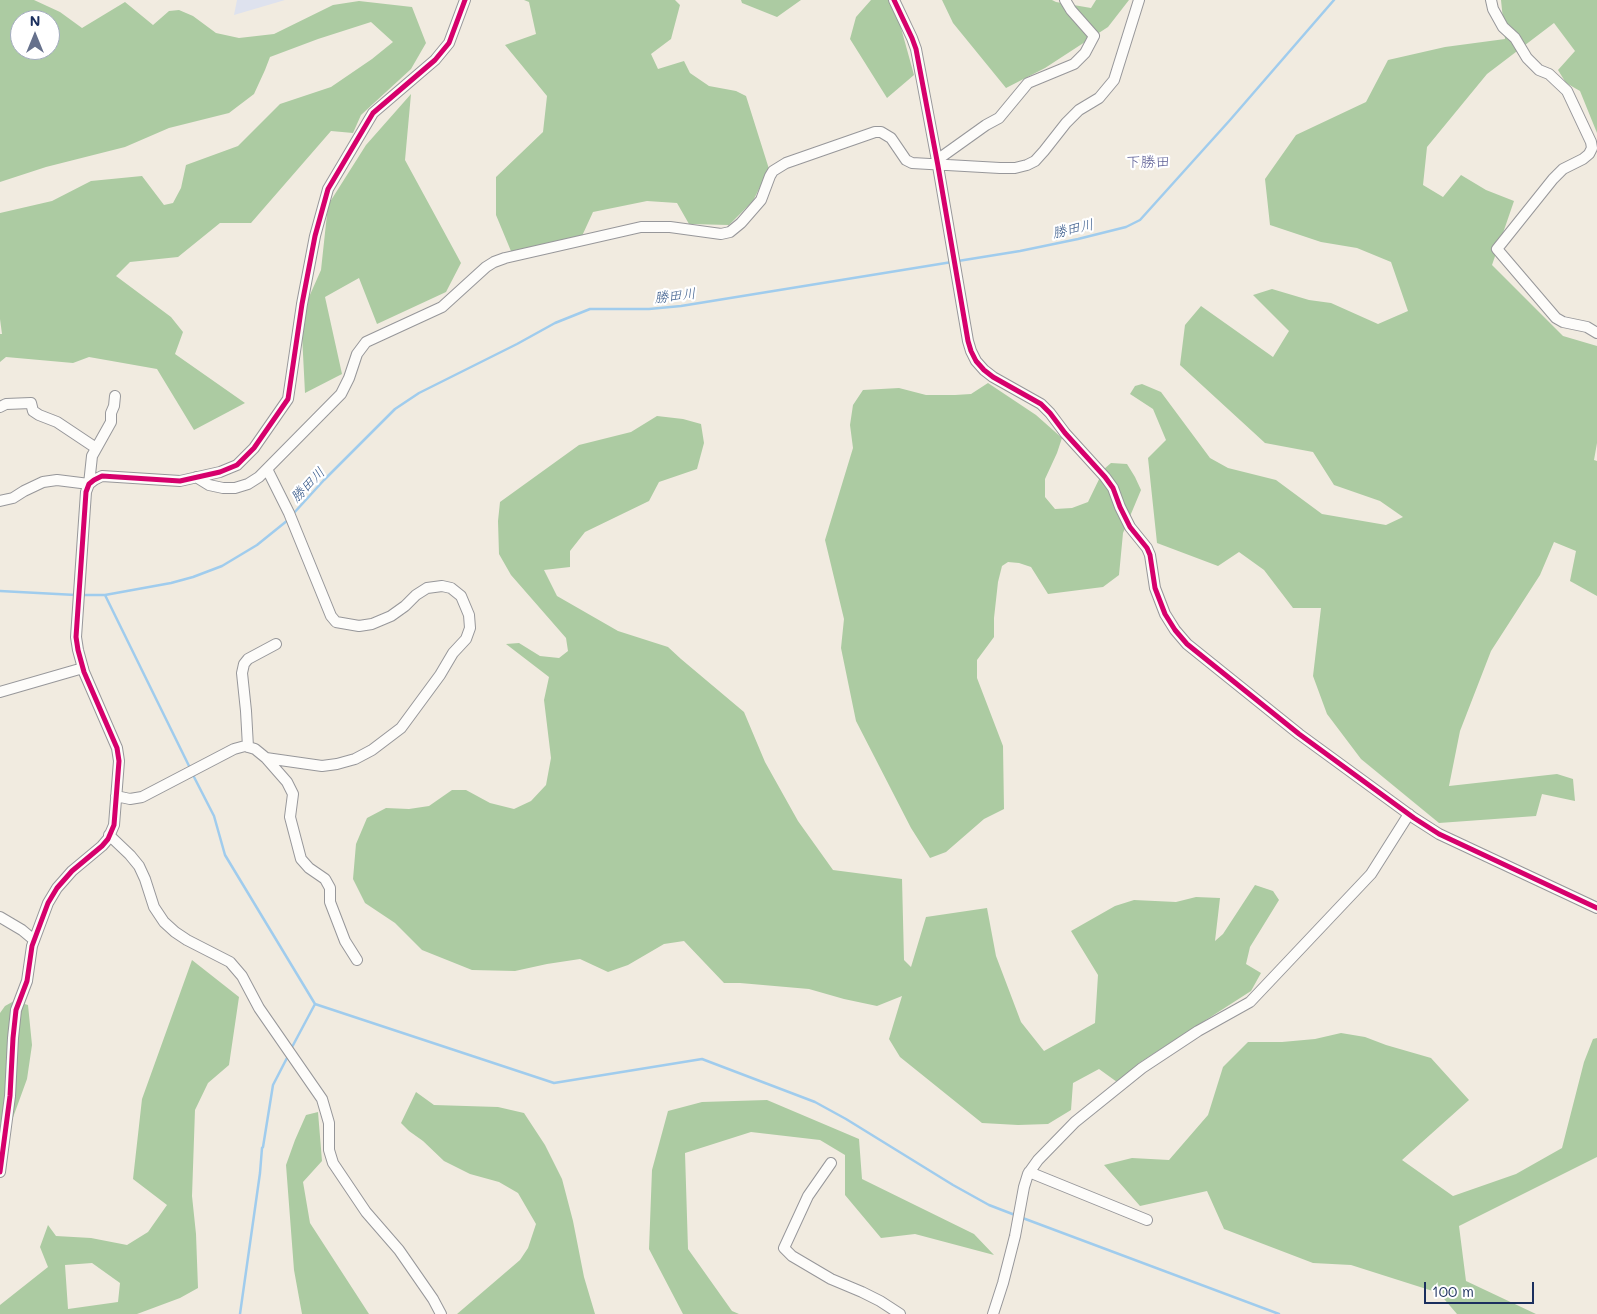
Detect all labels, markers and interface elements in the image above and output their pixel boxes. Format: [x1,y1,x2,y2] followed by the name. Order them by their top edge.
[10,10,60,60] north arrow
[30,11,40,30] text: N
[1126,153,1170,171] district label: 下勝田
[1051,216,1095,242] water label: 勝田川
[653,285,697,307] water label: 勝田川
[287,464,329,506] water label: 勝田川
[1427,1272,1537,1304] scale bar
[1432,1281,1474,1301] text: 100 m

